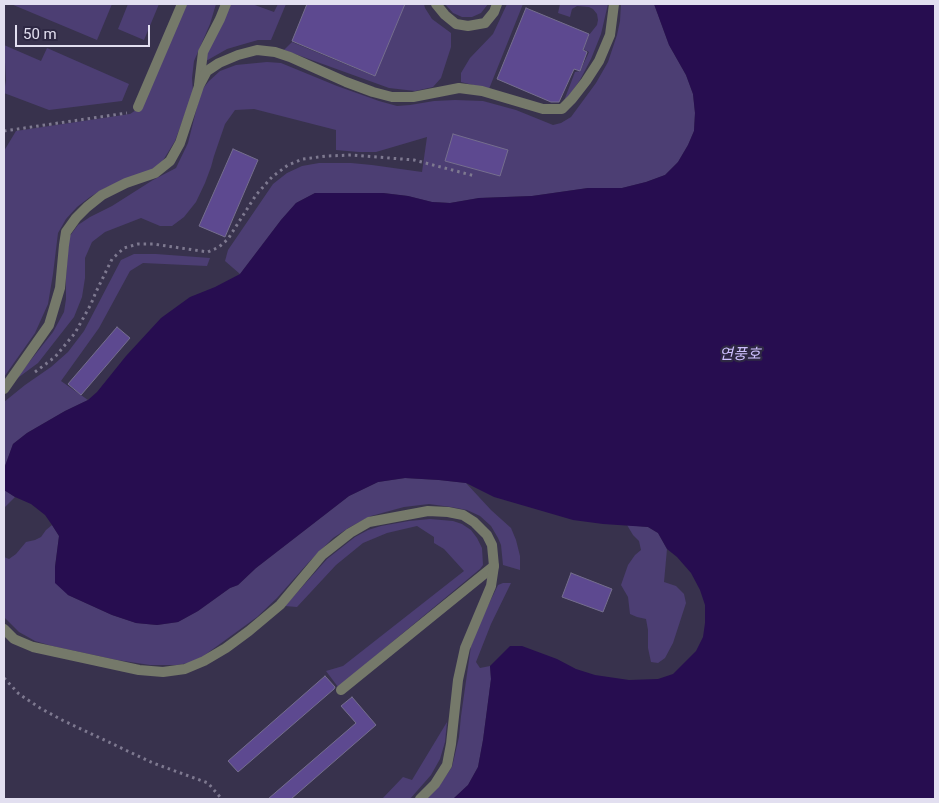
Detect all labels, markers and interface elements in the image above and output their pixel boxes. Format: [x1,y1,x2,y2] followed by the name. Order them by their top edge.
[18,15,152,47] scale bar
[23,25,57,43] text: 50 m
[719,346,761,364] water label: 연풍호

